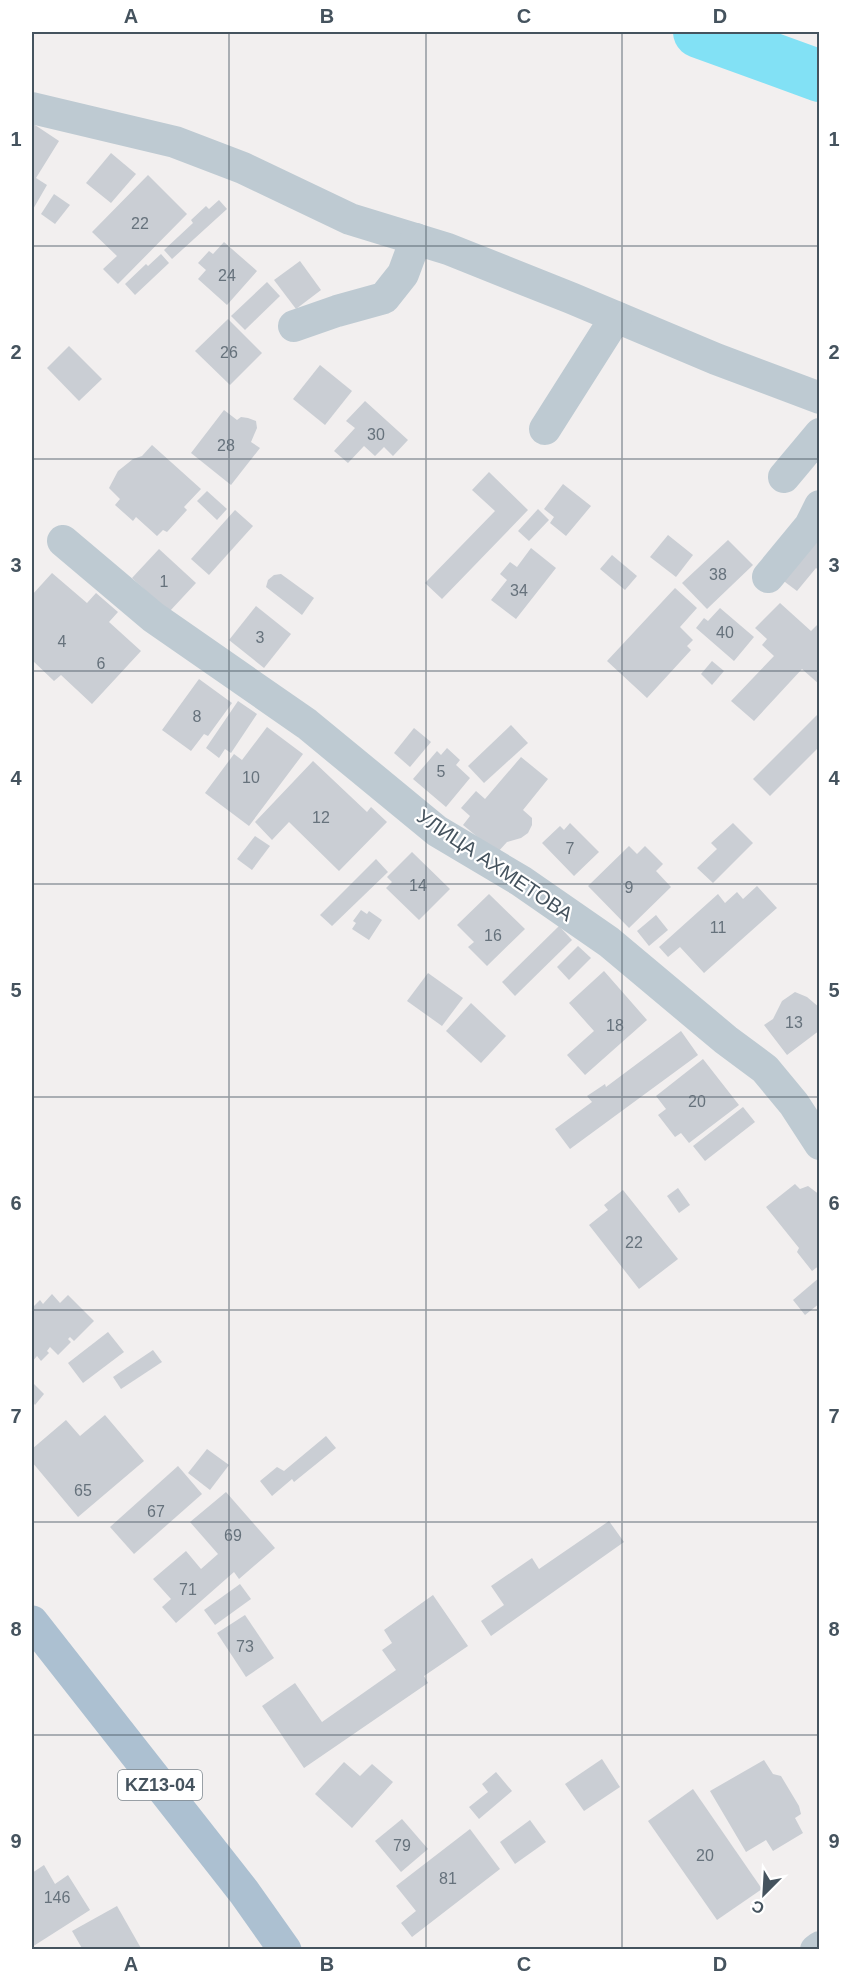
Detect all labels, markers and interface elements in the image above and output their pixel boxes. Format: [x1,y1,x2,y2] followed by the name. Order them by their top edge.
[124,5,138,27] text: A
[320,5,334,27] text: B
[517,5,531,27] text: C
[713,5,727,27] text: D
[10,128,22,150] text: 1
[828,128,840,150] text: 1
[131,215,149,232] house number: 22
[218,267,236,284] house number: 24
[10,341,22,363] text: 2
[828,341,840,363] text: 2
[220,344,238,361] house number: 26
[367,426,385,443] house number: 30
[217,437,235,454] house number: 28
[10,554,22,576] text: 3
[828,554,840,576] text: 3
[709,566,727,583] house number: 38
[160,573,169,590] house number: 1
[510,582,528,599] house number: 34
[716,624,734,641] house number: 40
[256,629,265,646] house number: 3
[58,633,67,650] house number: 4
[97,655,106,672] house number: 6
[193,708,202,725] house number: 8
[437,763,446,780] house number: 5
[10,767,22,789] text: 4
[828,767,840,789] text: 4
[242,769,260,786] house number: 10
[413,805,577,926] street label: УЛИЦА АХМЕТОВА
[312,809,330,826] house number: 12
[566,840,575,857] house number: 7
[409,877,427,894] house number: 14
[625,879,634,896] house number: 9
[710,919,726,936] house number: 11
[484,927,502,944] house number: 16
[10,979,22,1001] text: 5
[828,979,840,1001] text: 5
[785,1014,803,1031] house number: 13
[606,1017,624,1034] house number: 18
[688,1093,706,1110] house number: 20
[10,1192,22,1214] text: 6
[828,1192,840,1214] text: 6
[625,1234,643,1251] house number: 22
[10,1405,22,1427] text: 7
[828,1405,840,1427] text: 7
[74,1482,92,1499] house number: 65
[147,1503,165,1520] house number: 67
[224,1527,242,1544] house number: 69
[179,1581,197,1598] house number: 71
[10,1618,22,1640] text: 8
[828,1618,840,1640] text: 8
[236,1638,254,1655] house number: 73
[118,1770,202,1800] road number: KZ13-04
[10,1830,22,1852] text: 9
[828,1830,840,1852] text: 9
[393,1837,411,1854] house number: 79
[696,1847,714,1864] house number: 20
[734,1864,794,1924] north arrow
[439,1870,457,1887] house number: 81
[44,1889,70,1906] house number: 146
[749,1897,767,1917] text: С
[124,1953,138,1975] text: A
[320,1953,334,1975] text: B
[517,1953,531,1975] text: C
[713,1953,727,1975] text: D

